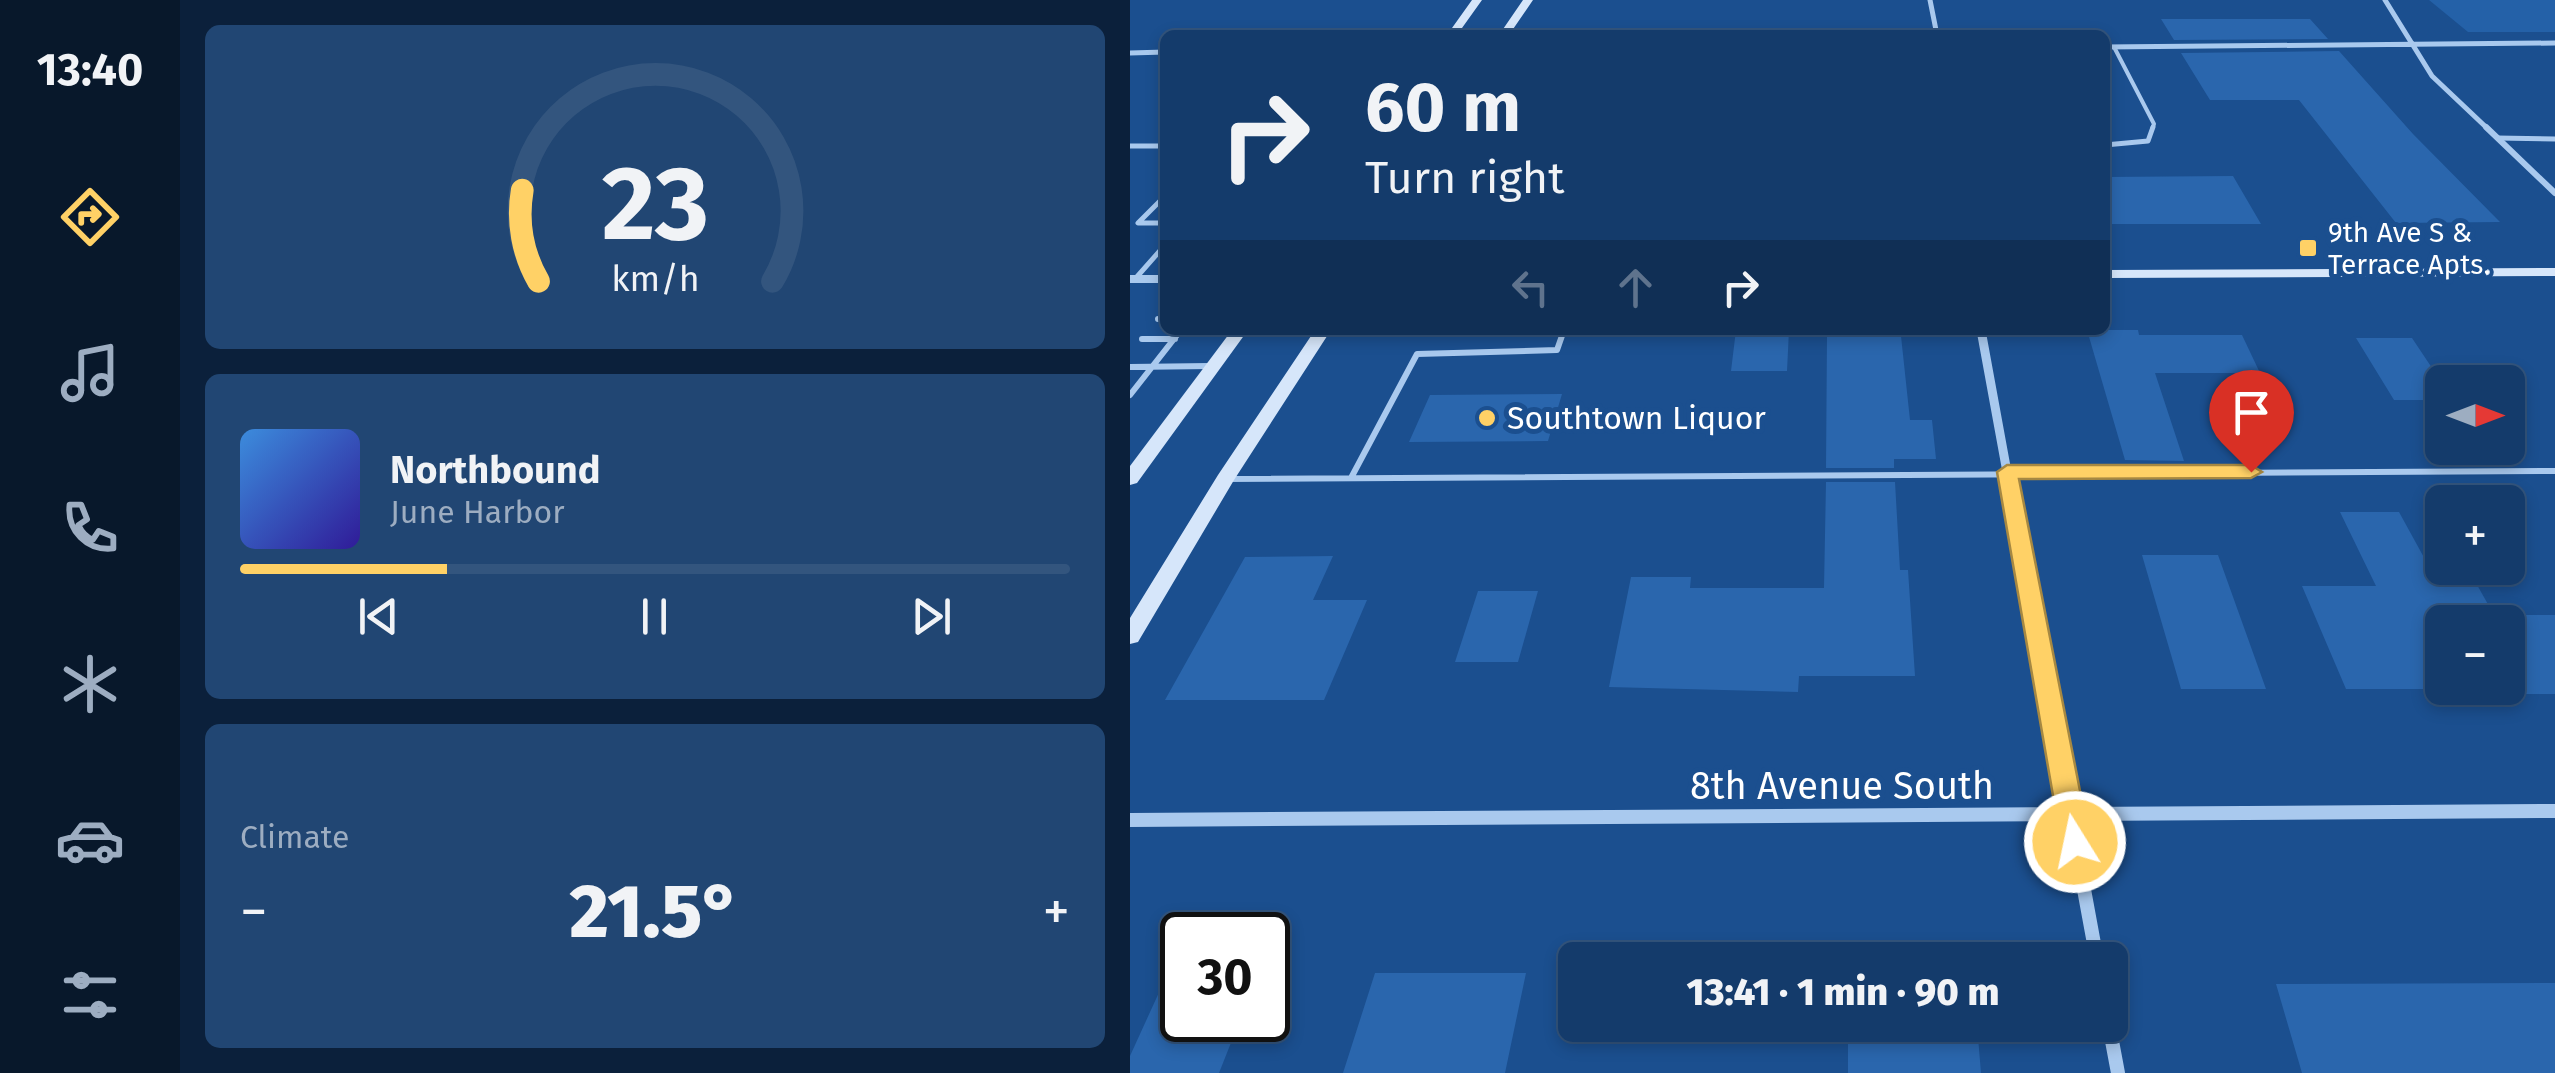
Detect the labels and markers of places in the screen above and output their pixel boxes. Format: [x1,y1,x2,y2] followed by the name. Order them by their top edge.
[2328,216,2490,281] place label: 9th Ave S & Terrace Apts.
[2297,237,2319,259] marker: 9th Ave S & Terrace Apts.
[2209,370,2294,473] pin
[1507,399,1766,437] place label: Southtown Liquor
[1476,407,1498,429] marker: Southtown Liquor

